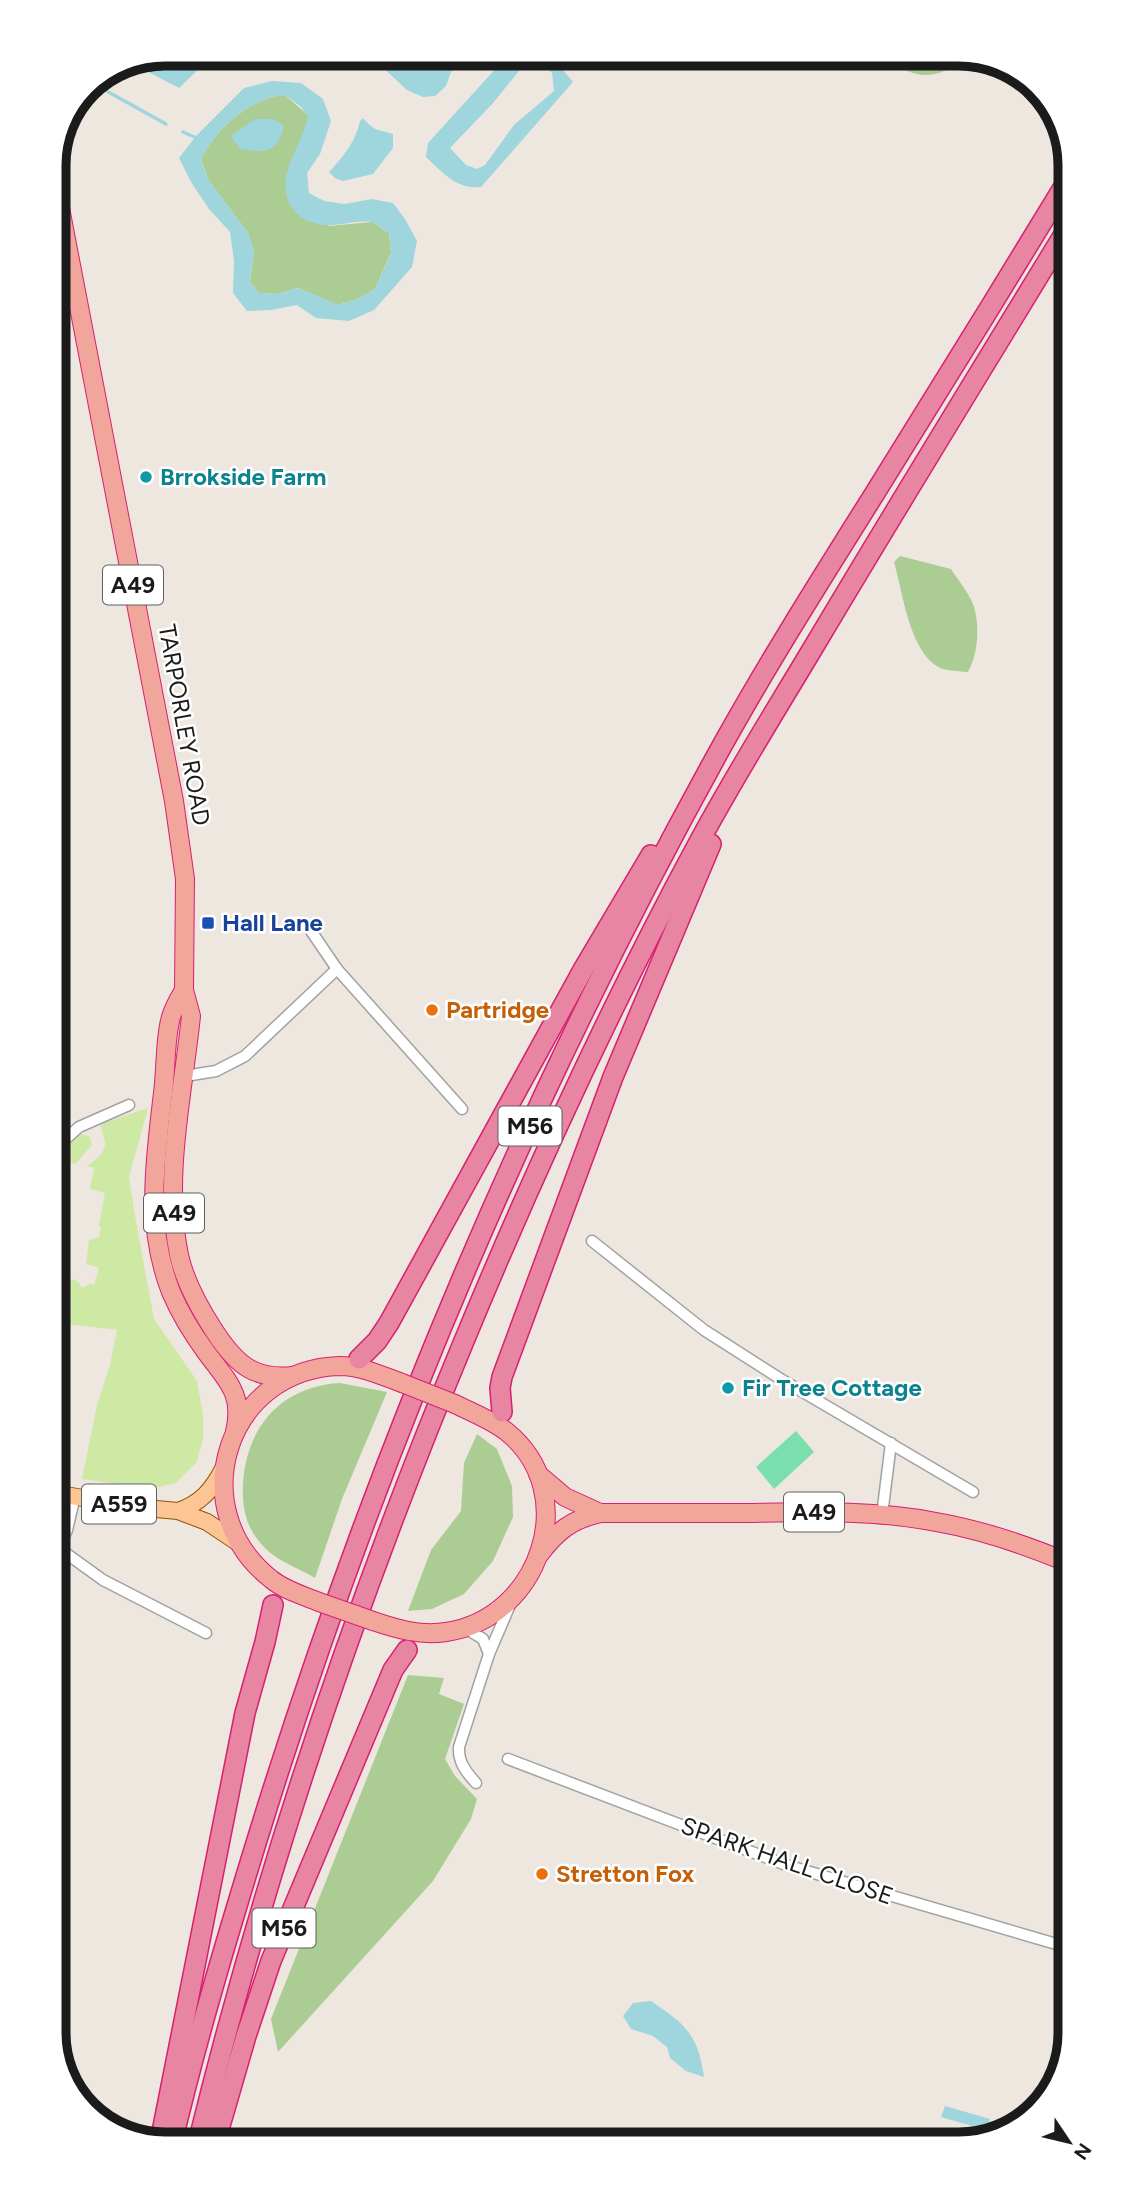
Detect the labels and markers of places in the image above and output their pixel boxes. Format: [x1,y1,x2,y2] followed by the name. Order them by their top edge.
[160,462,326,491] place label: Brrokside Farm
[138,469,154,485] marker: Brrokside Farm
[222,908,323,937] place label: Hall Lane
[200,915,216,931] marker: Hall Lane
[446,995,549,1024] place label: Partridge
[424,1002,440,1018] marker: Partridge
[742,1373,922,1402] place label: Fir Tree Cottage
[720,1380,736,1396] marker: Fir Tree Cottage
[556,1859,695,1888] place label: Stretton Fox
[534,1866,550,1882] marker: Stretton Fox

